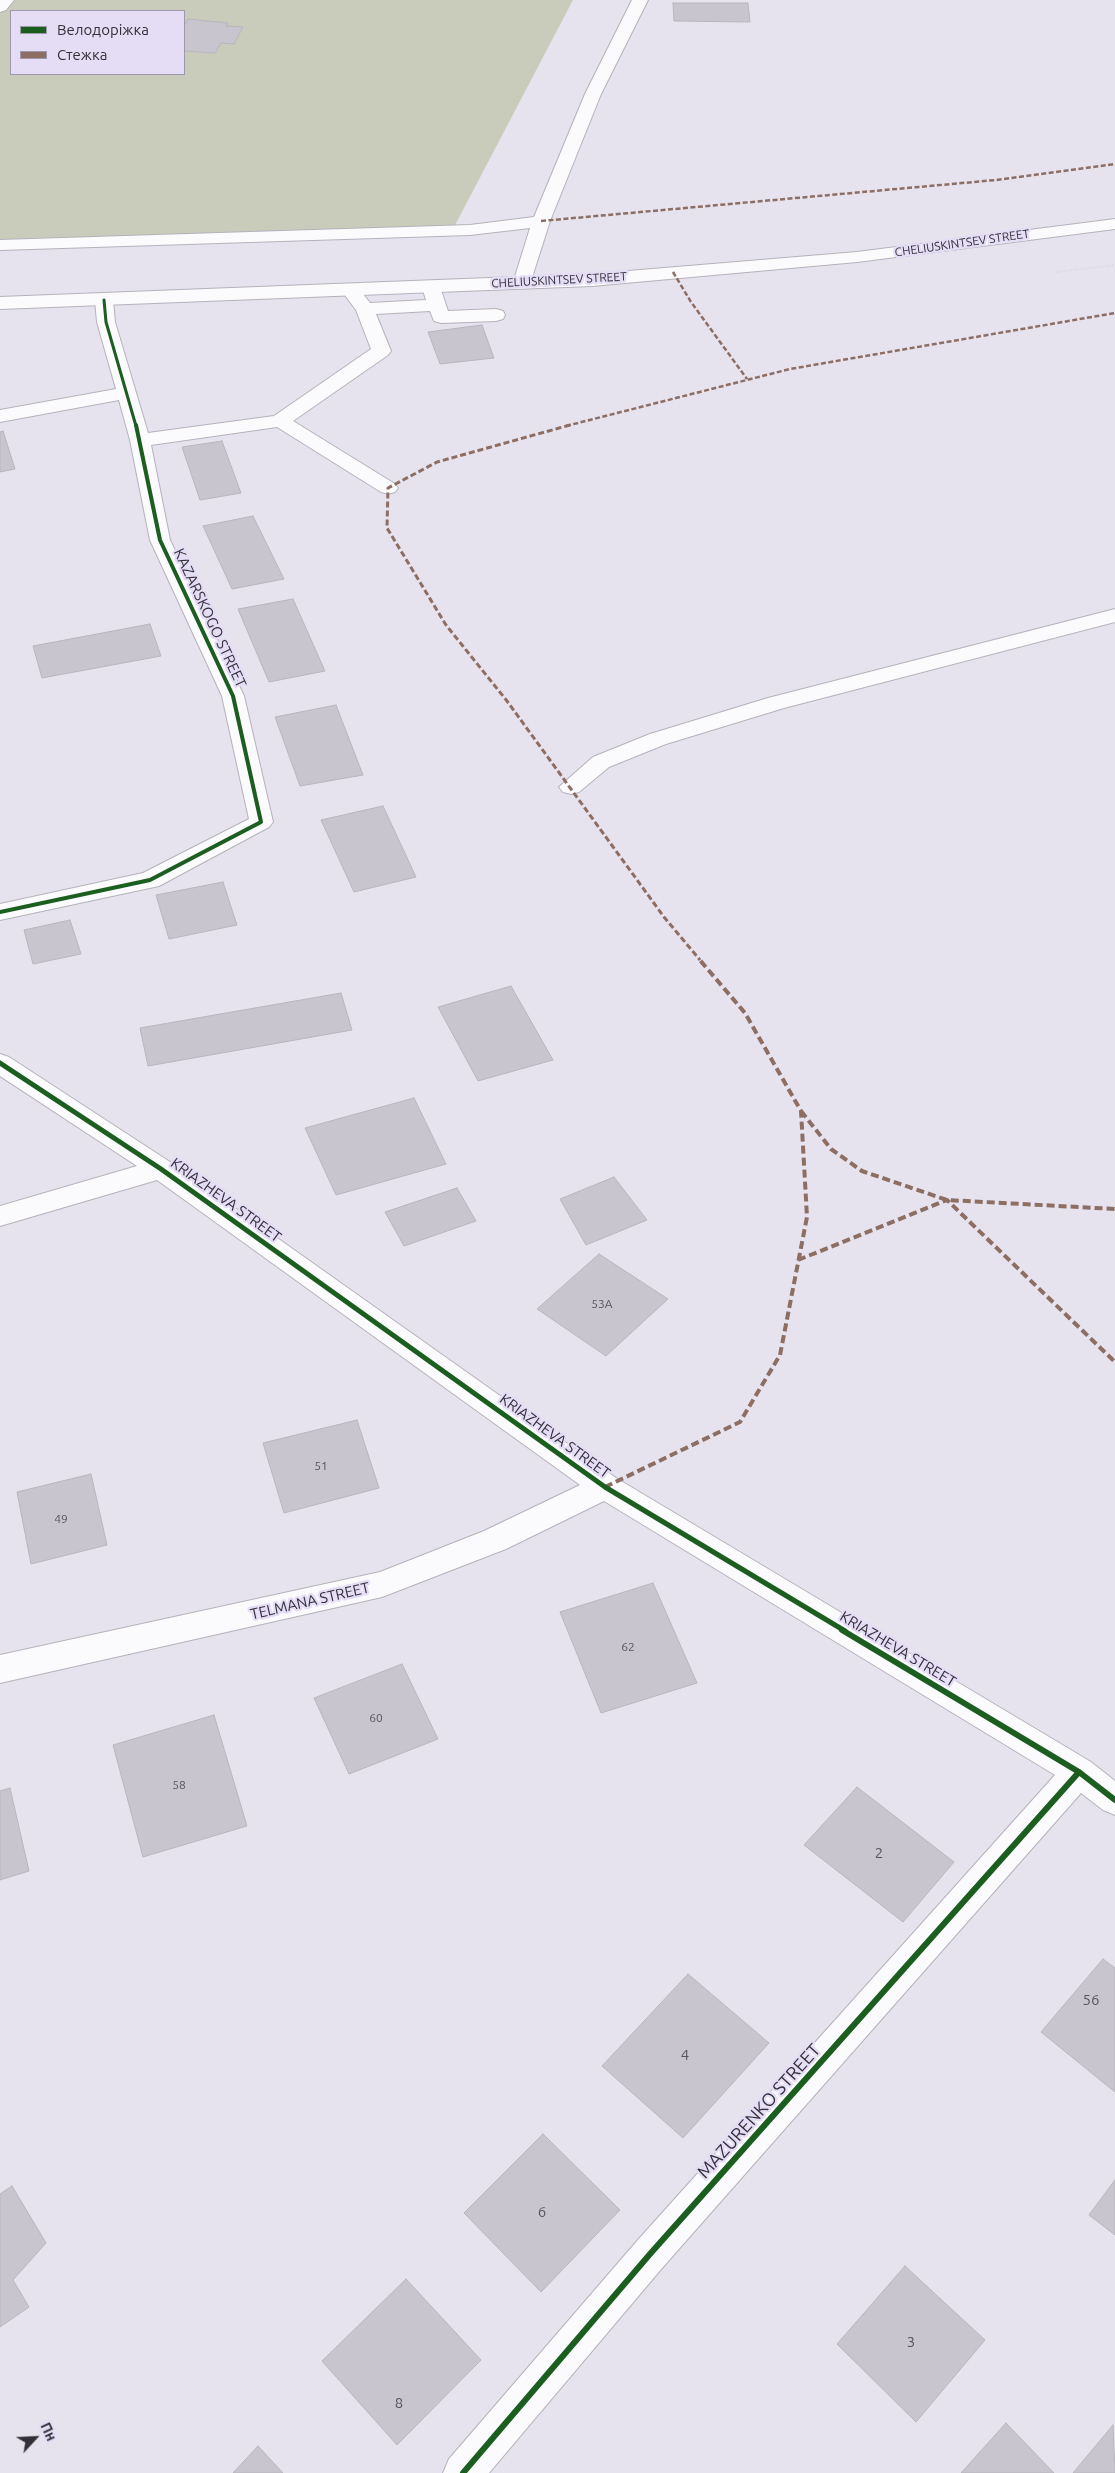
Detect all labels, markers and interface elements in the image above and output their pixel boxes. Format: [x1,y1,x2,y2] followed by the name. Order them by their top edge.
[10,10,185,75] legend
[57,21,149,38] text: Велодоріжка
[57,46,107,63] text: Стежка
[894,226,1030,260] street label: CHELIUSKINTSEV STREET
[491,269,627,291] street label: CHELIUSKINTSEV STREET
[170,546,250,690] street label: KAZARSKOGO STREET
[167,1154,285,1246] street label: KRIAZHEVA STREET
[591,1297,613,1311] house number: 53А
[496,1390,614,1482] street label: KRIAZHEVA STREET
[314,1459,328,1473] house number: 51
[54,1512,68,1526] house number: 49
[249,1579,371,1623] street label: TELMANA STREET
[837,1607,959,1691] street label: KRIAZHEVA STREET
[621,1640,635,1654] house number: 62
[369,1711,383,1725] house number: 60
[172,1778,186,1792] house number: 58
[875,1844,883,1862] house number: 2
[1083,1991,1099,2009] house number: 56
[693,2039,825,2183] street label: MAZURENKO STREET
[681,2046,689,2064] house number: 4
[538,2203,546,2221] house number: 6
[907,2333,915,2351] house number: 3
[395,2394,403,2412] house number: 8
[10,2413,60,2463] north arrow
[37,2420,60,2443] text: Пн

